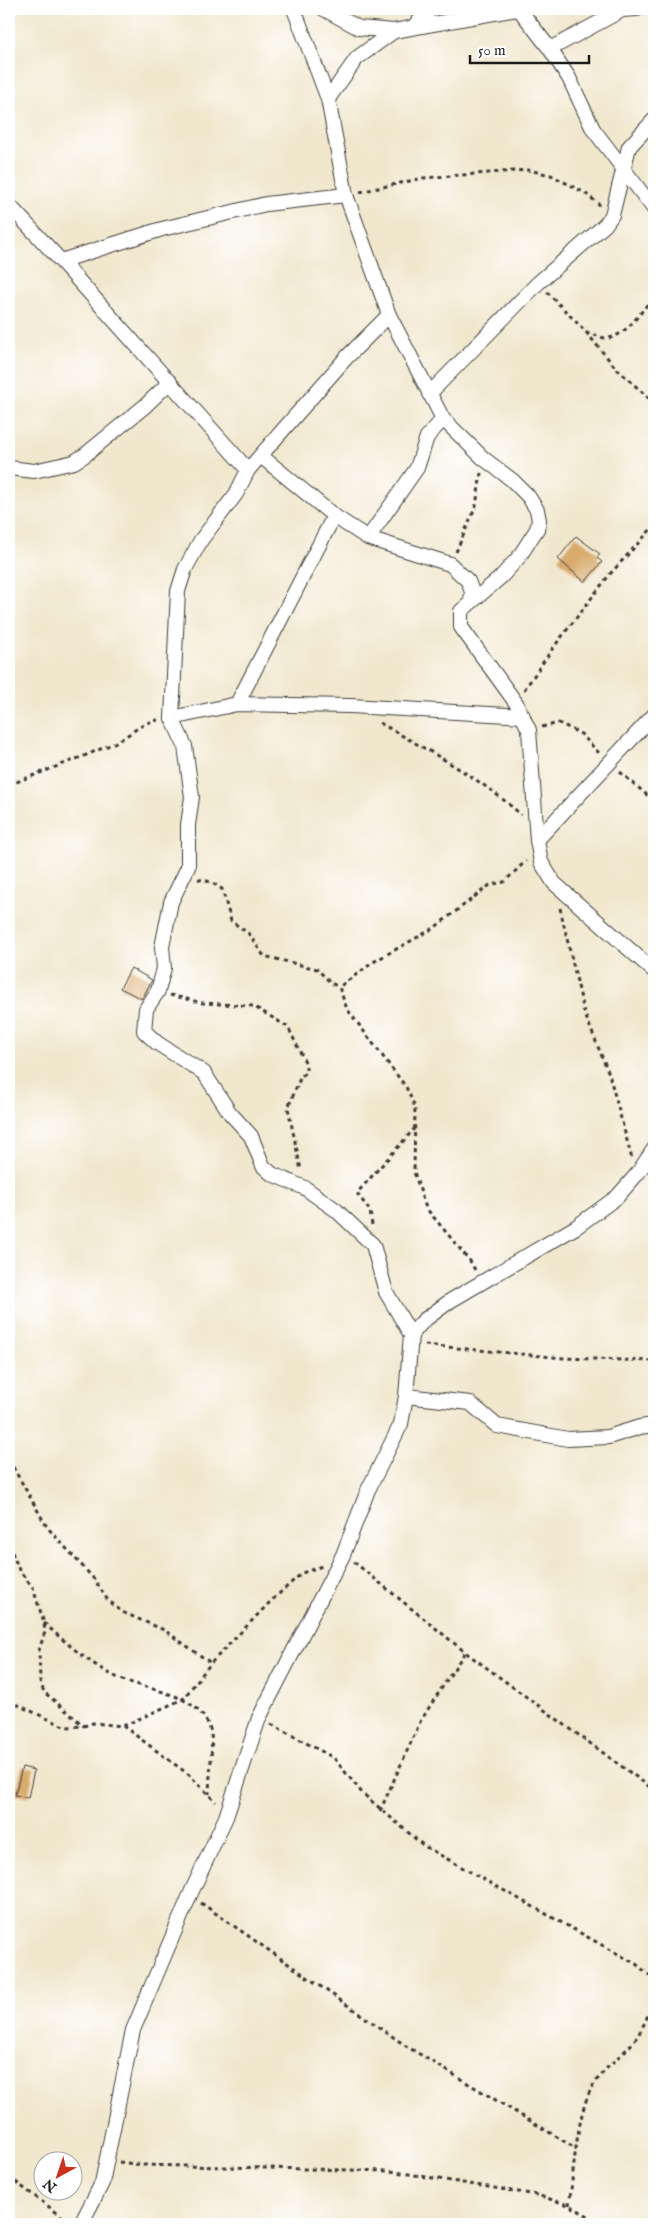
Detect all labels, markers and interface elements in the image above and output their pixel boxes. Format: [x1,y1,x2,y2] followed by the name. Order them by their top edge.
[470,32,589,64] scale bar
[478,41,506,60] text: 50 m
[32,2150,82,2200] north arrow
[40,2174,61,2197] text: N

